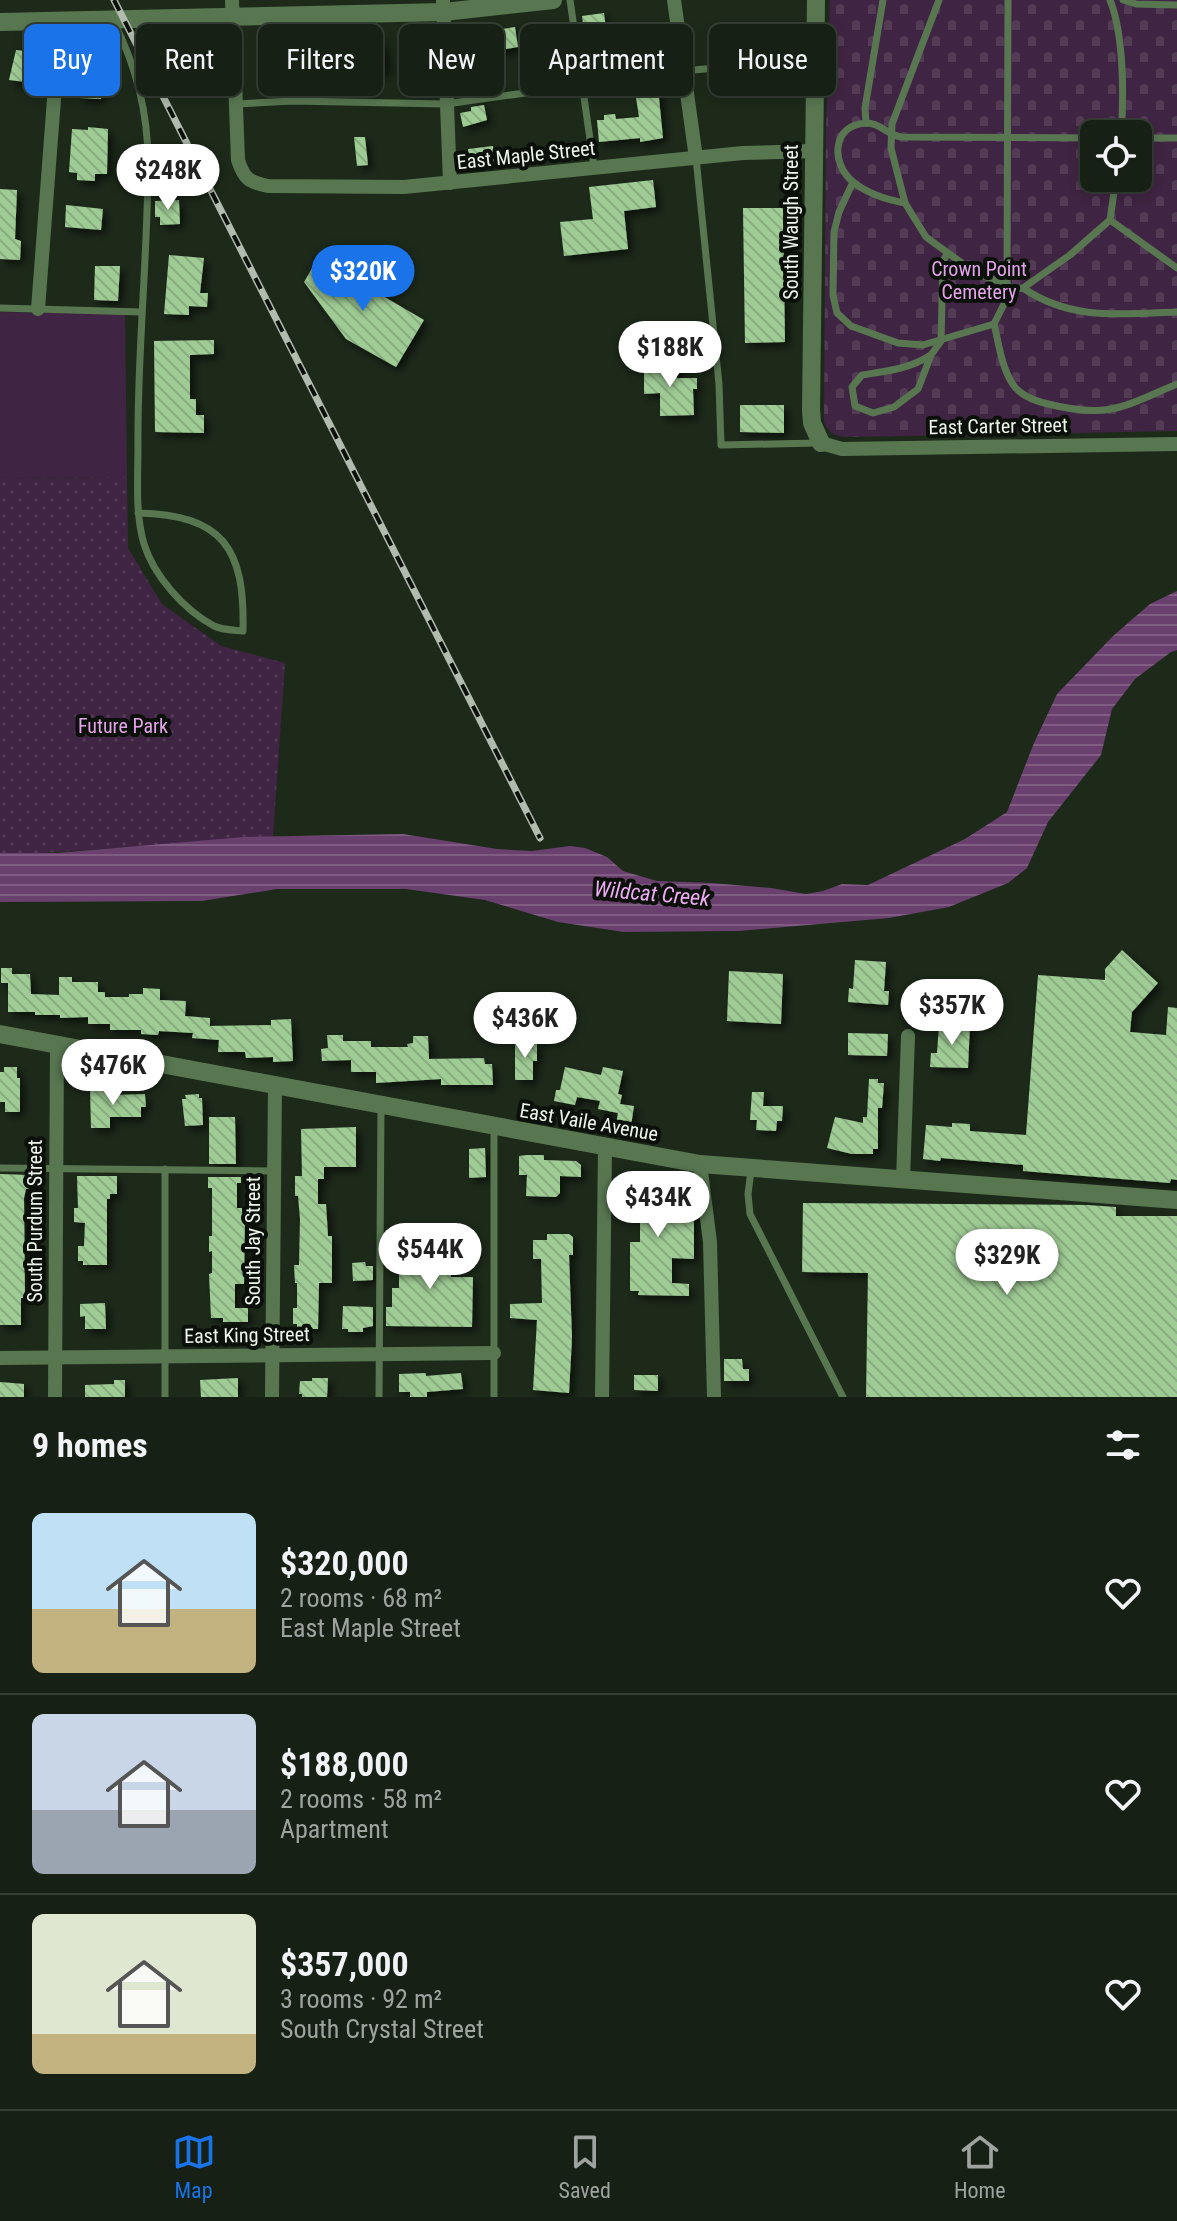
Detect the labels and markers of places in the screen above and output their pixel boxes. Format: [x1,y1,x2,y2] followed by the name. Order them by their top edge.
[112,144,224,212] pin: $248K
[307,245,419,313] pin: $320K
[614,321,726,389] pin: $188K
[896,979,1008,1047] pin: $357K
[469,992,581,1060] pin: $436K
[57,1039,169,1107] pin: $476K
[602,1171,714,1239] pin: $434K
[374,1223,486,1291] pin: $544K
[951,1229,1063,1297] pin: $329K

